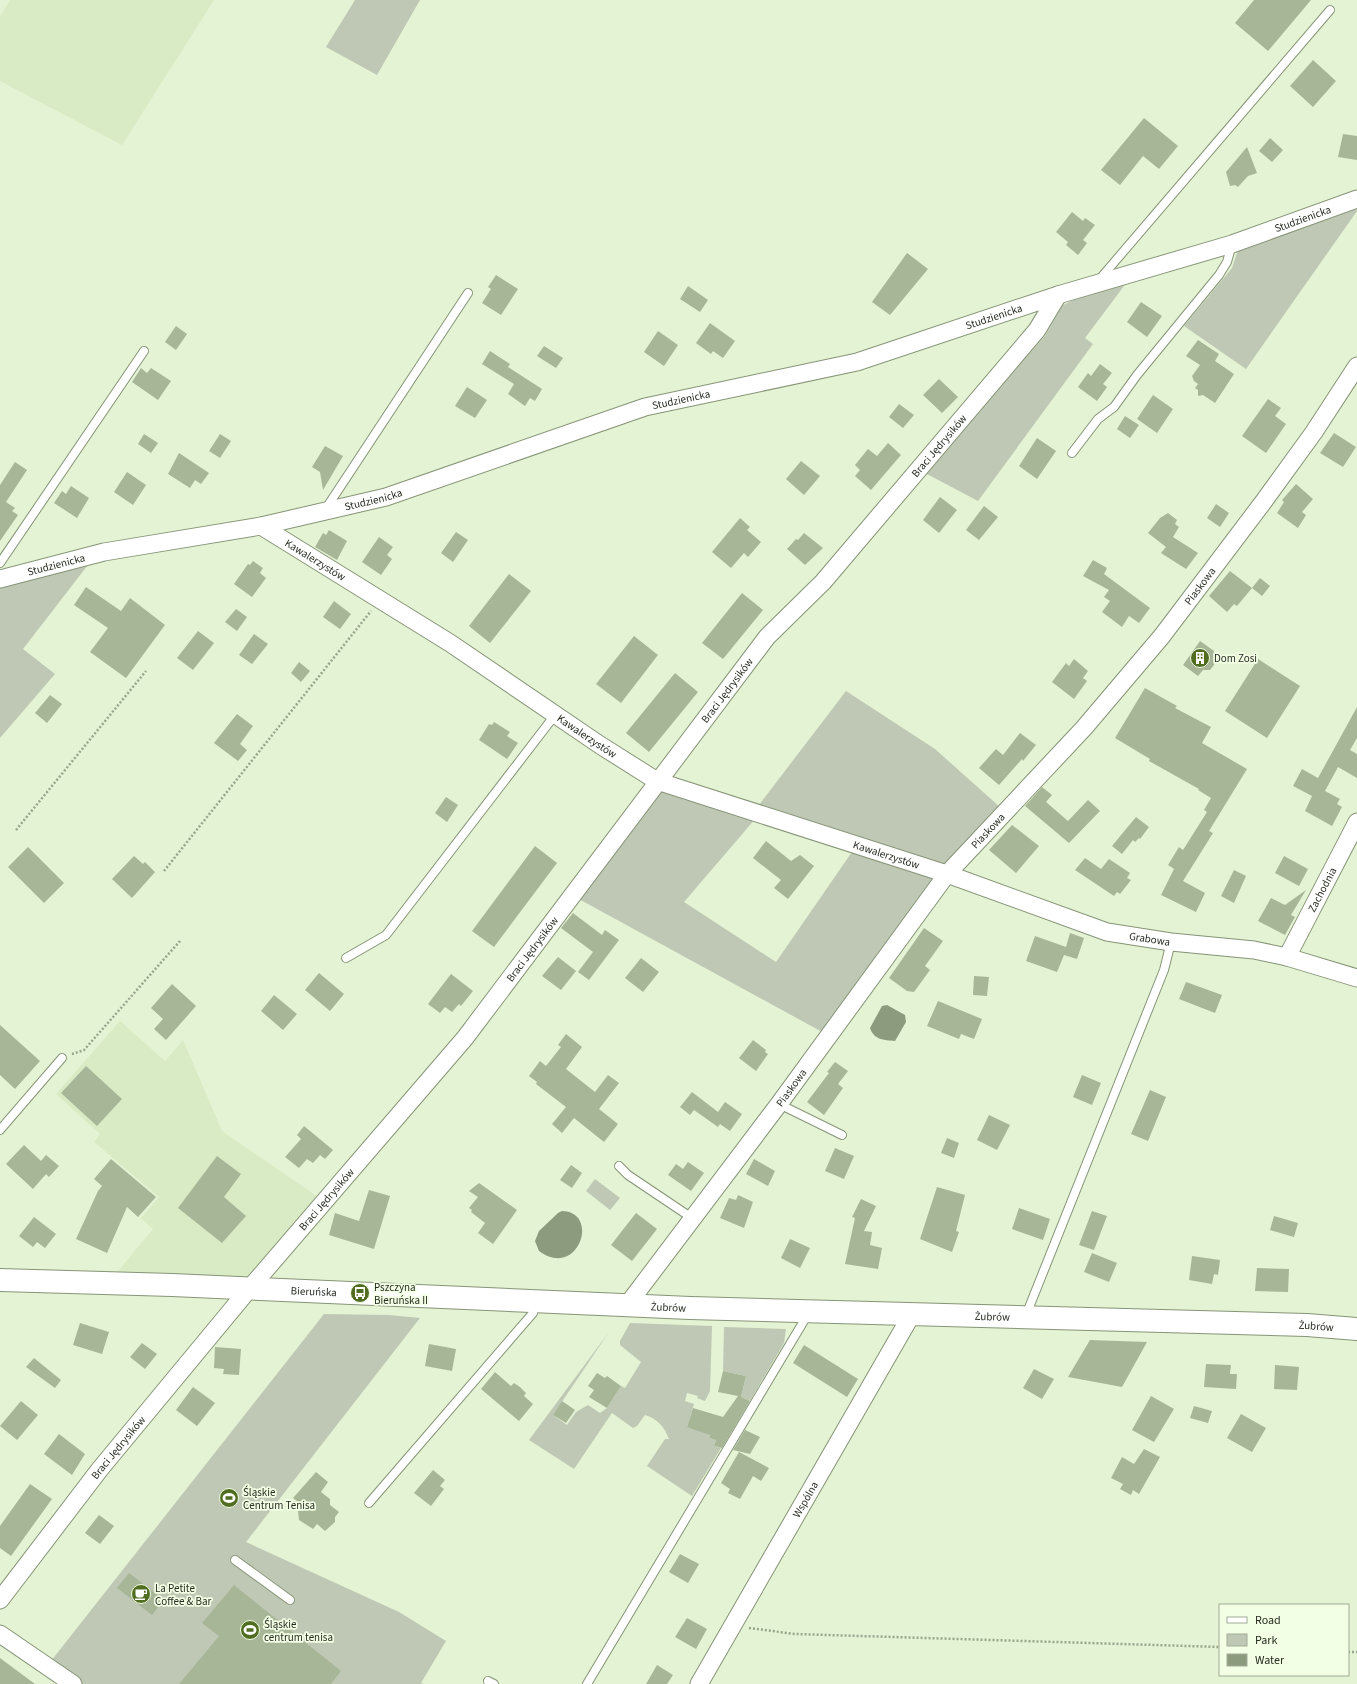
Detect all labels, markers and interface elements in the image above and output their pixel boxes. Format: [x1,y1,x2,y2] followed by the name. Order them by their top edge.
[1272,202,1333,236] street label: Studzienicka
[964,300,1024,333] street label: Studzienicka
[651,386,712,413] street label: Studzienicka
[908,411,970,481] street label: Braci Jędrysików
[343,485,404,514] street label: Studzienicka
[282,536,348,585] street label: Kawalerzystów
[26,550,87,580] street label: Studzienicka
[1181,564,1219,608] street label: Piaskowa
[1189,647,1211,669] building icon: Dom Zosi
[1214,651,1257,666] place label: Dom Zosi
[698,655,757,726] street label: Braci Jędrysików
[554,711,620,762] street label: Kawalerzystów
[968,810,1009,852] street label: Piaskowa
[851,837,921,873] street label: Kawalerzystów
[1305,865,1340,915] street label: Zachodnia
[503,914,562,985] street label: Braci Jędrysików
[1128,929,1171,950] street label: Grabowa
[773,1066,810,1110] street label: Piaskowa
[296,1165,358,1234] street label: Braci Jędrysików
[374,1280,428,1308] place label: Pszczyna Bieruńska II
[349,1282,371,1304] bus stop icon: Pszczyna Bieruńska II
[290,1283,337,1300] street label: Bieruńska
[650,1299,686,1316] street label: Żubrów
[974,1309,1010,1325] street label: Żubrów
[1298,1318,1334,1335] street label: Żubrów
[88,1413,149,1482] street label: Braci Jędrysików
[789,1479,822,1521] street label: Wspólna
[243,1485,315,1513] place label: Śląskie Centrum Tenisa
[218,1487,240,1509] sports icon: Śląskie Centrum Tenisa
[155,1581,211,1609] place label: La Petite Coffee & Bar
[130,1583,152,1605] cafe icon: La Petite Coffee & Bar
[1219,1604,1349,1676] legend
[1255,1612,1281,1629] text: Road
[264,1617,333,1645] place label: Śląskie centrum tenisa
[239,1619,261,1641] sports icon: Śląskie centrum tenisa
[1255,1632,1277,1649] text: Park
[1255,1652,1285,1669] text: Water

